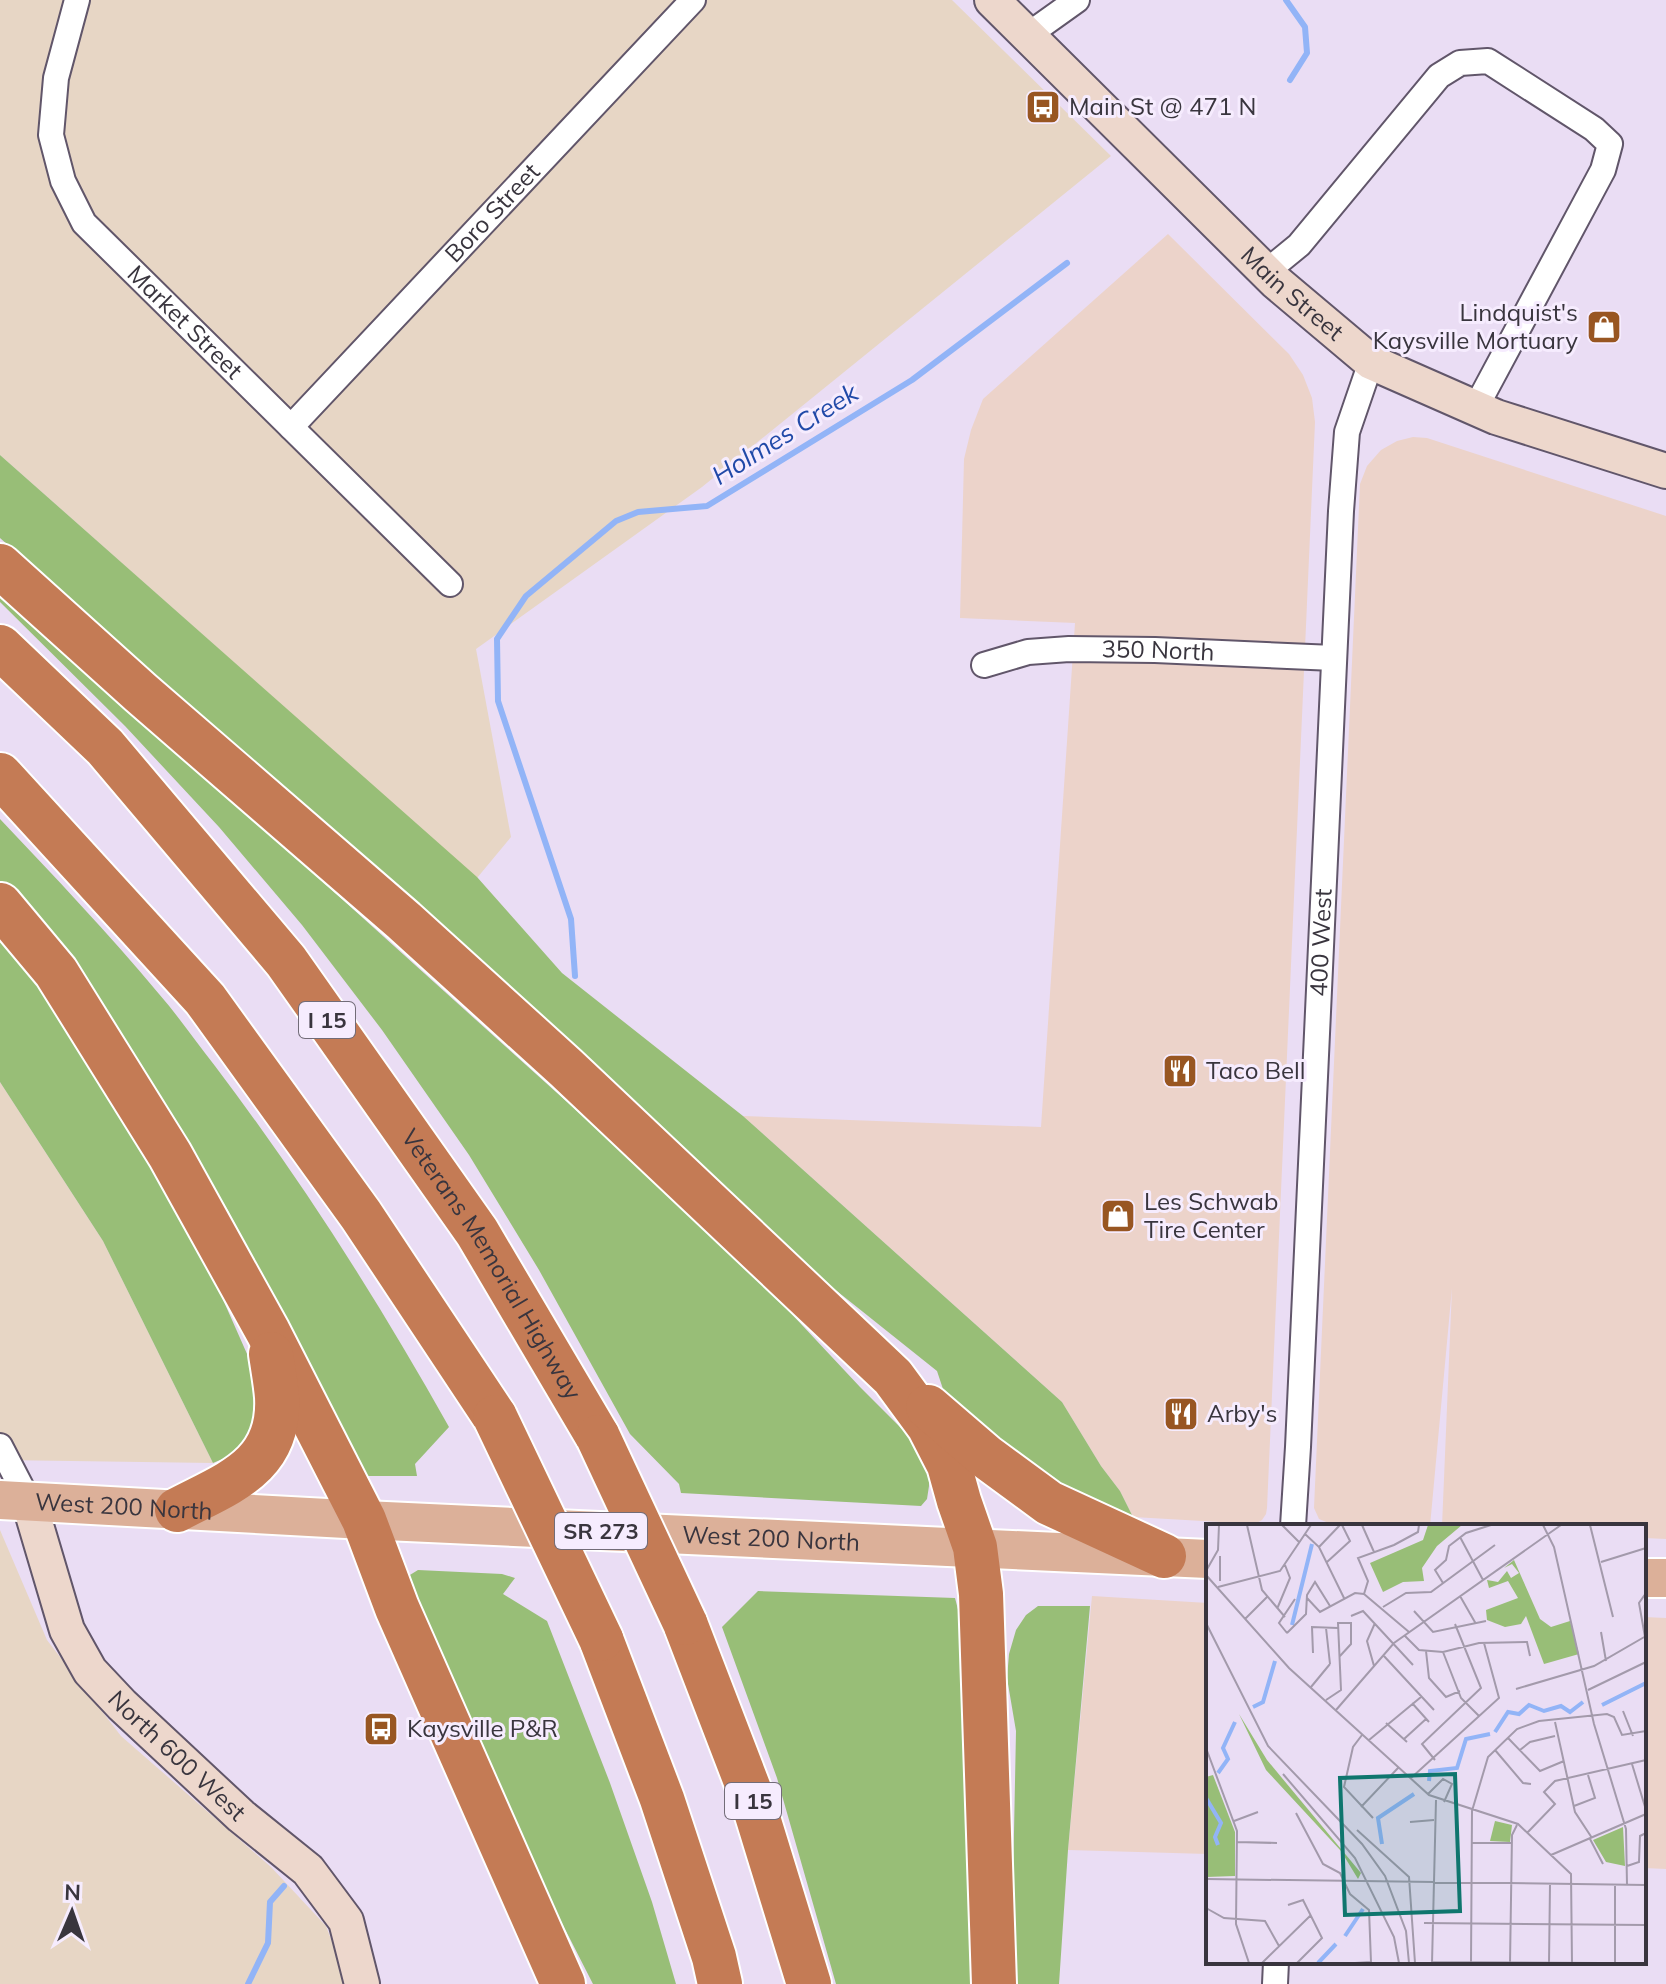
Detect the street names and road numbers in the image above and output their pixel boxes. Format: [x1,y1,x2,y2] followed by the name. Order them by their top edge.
[438,156,546,268] street label: Boro Street
[1235,240,1350,347] street label: Main Street
[122,258,249,385] street label: Market Street
[1101,633,1215,667] street label: 350 North
[1303,888,1338,997] street label: 400 West
[299,1002,355,1038] road number: I 15
[395,1123,589,1405] street label: Veterans Memorial Highway
[34,1486,213,1526] street label: West 200 North
[555,1513,647,1549] road number: SR 273
[682,1519,861,1557] street label: West 200 North
[102,1684,253,1827] street label: North 600 West
[725,1783,781,1819] road number: I 15

